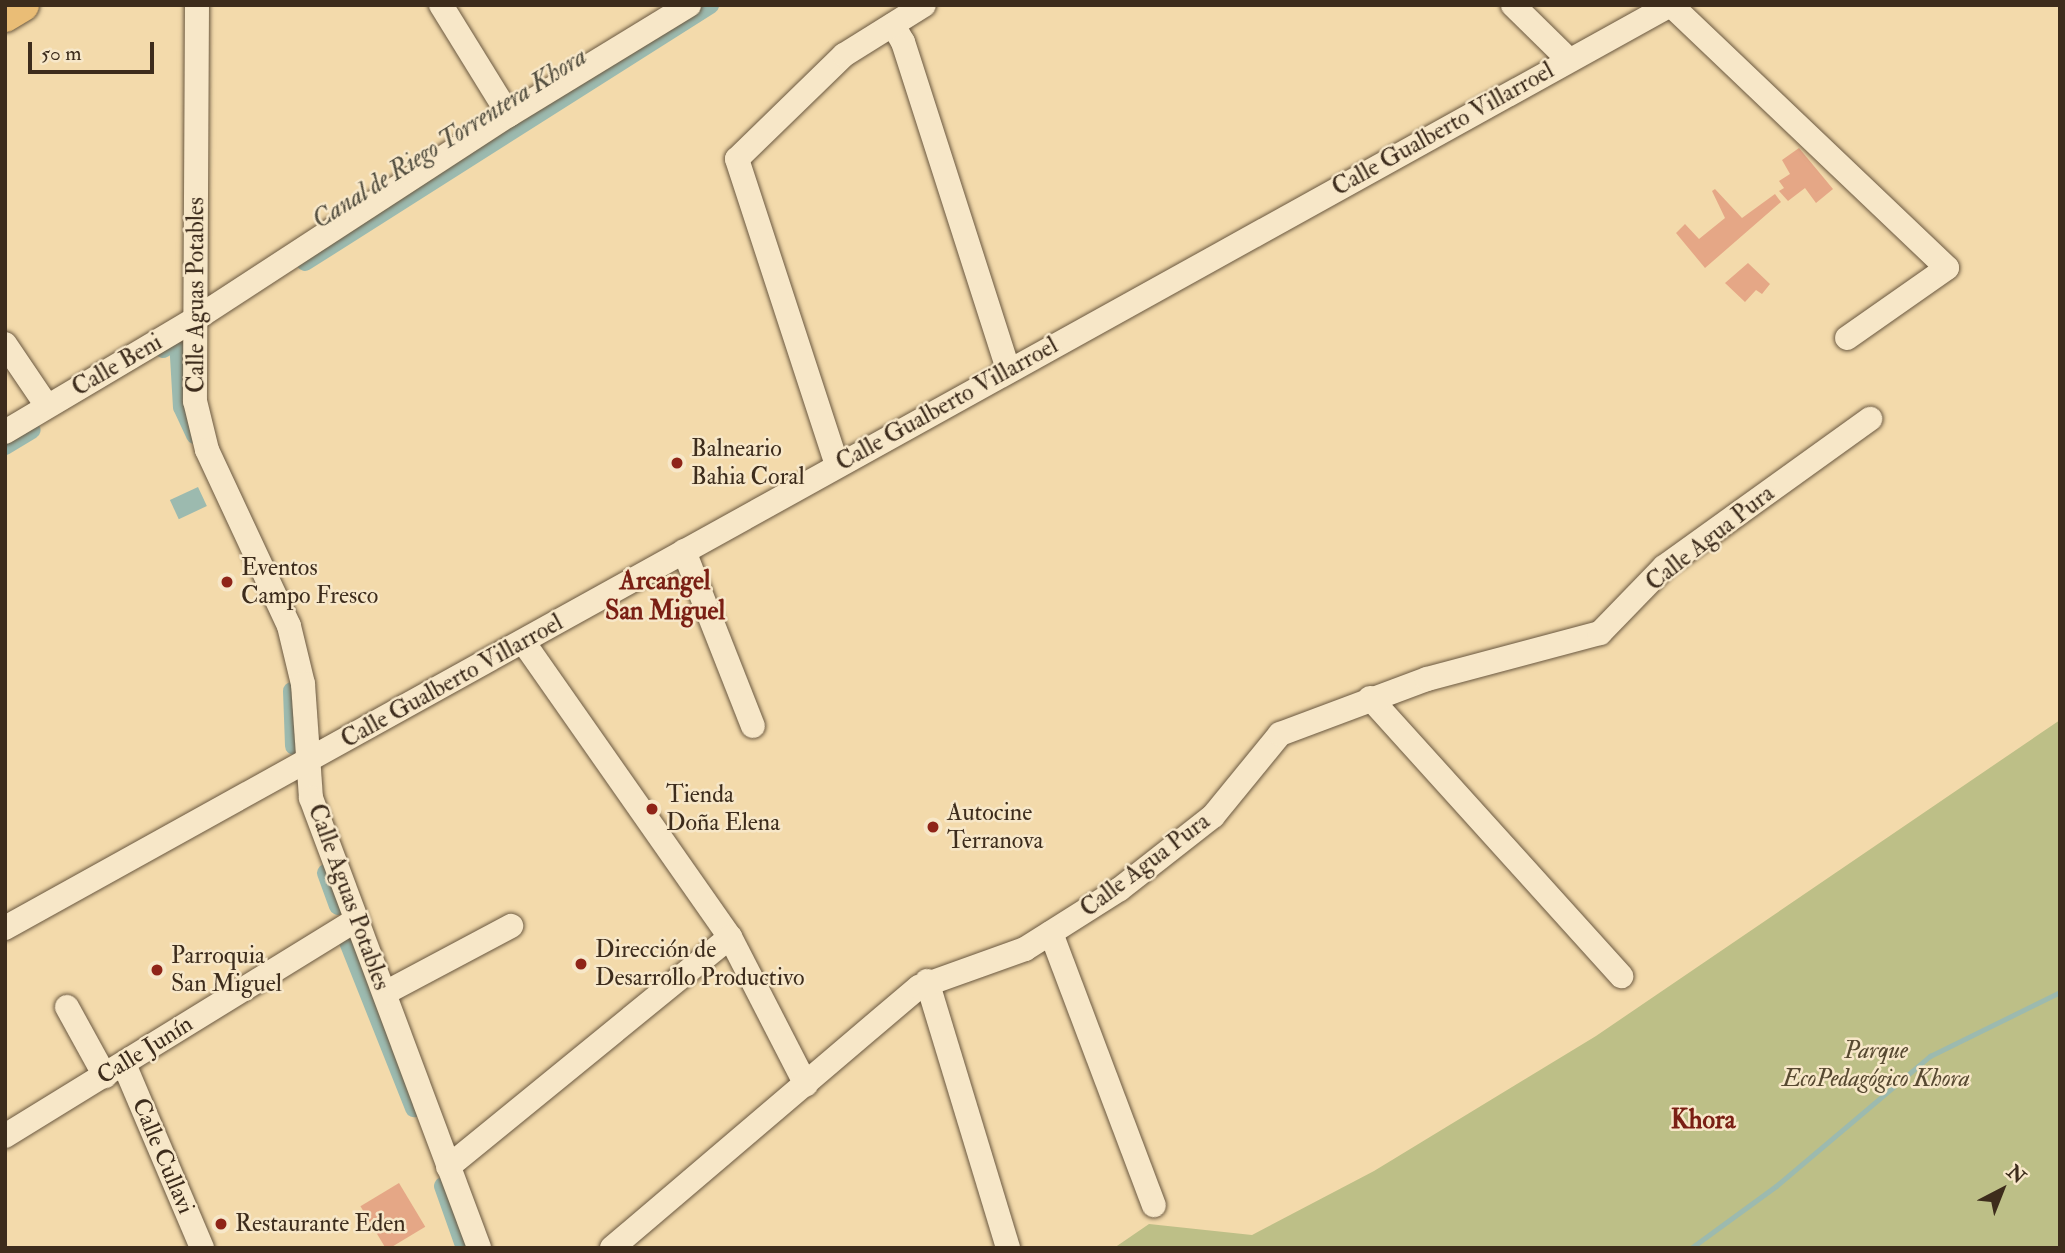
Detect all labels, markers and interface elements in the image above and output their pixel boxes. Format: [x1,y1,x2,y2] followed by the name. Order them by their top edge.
[32,28,158,72] scale bar
[41,40,82,67] text: 50 m
[307,42,593,236] water label: Canal de Riego Torrentera Khora
[1327,56,1559,202] street label: Calle Gualberto Villarroel
[182,197,210,393] street label: Calle Aguas Potables
[67,328,167,402] street label: Calle Beni
[831,331,1063,477] street label: Calle Gualberto Villarroel
[691,435,805,491] place label: Balneario Bahia Coral
[669,455,685,471] marker: Balneario Bahia Coral
[1640,479,1780,597] street label: Calle Agua Pura
[241,554,378,610] place label: Eventos Campo Fresco
[605,566,725,628] district label: Arcangel San Miguel
[219,574,235,590] marker: Eventos Campo Fresco
[336,608,568,754] street label: Calle Gualberto Villarroel
[666,781,780,837] place label: Tienda Doña Elena
[947,799,1043,855] place label: Autocine Terranova
[302,800,396,994] street label: Calle Aguas Potables
[644,801,660,817] marker: Tienda Doña Elena
[1075,807,1215,923] street label: Calle Agua Pura
[925,819,941,835] marker: Autocine Terranova
[595,936,805,992] place label: Dirección de Desarrollo Productivo
[171,942,282,998] place label: Parroquia San Miguel
[573,956,589,972] marker: Dirección de Desarrollo Productivo
[149,962,165,978] marker: Parroquia San Miguel
[92,1009,198,1091] street label: Calle Junín
[1782,1037,1970,1093] park label: Parque EcoPedagógico Khora
[126,1094,200,1218] street label: Calle Cullavi
[1671,1105,1735,1137] district label: Khora
[1967,1155,2037,1225] north arrow
[2002,1160,2030,1189] text: N
[235,1210,406,1238] place label: Restaurante Eden
[213,1216,229,1232] marker: Restaurante Eden

